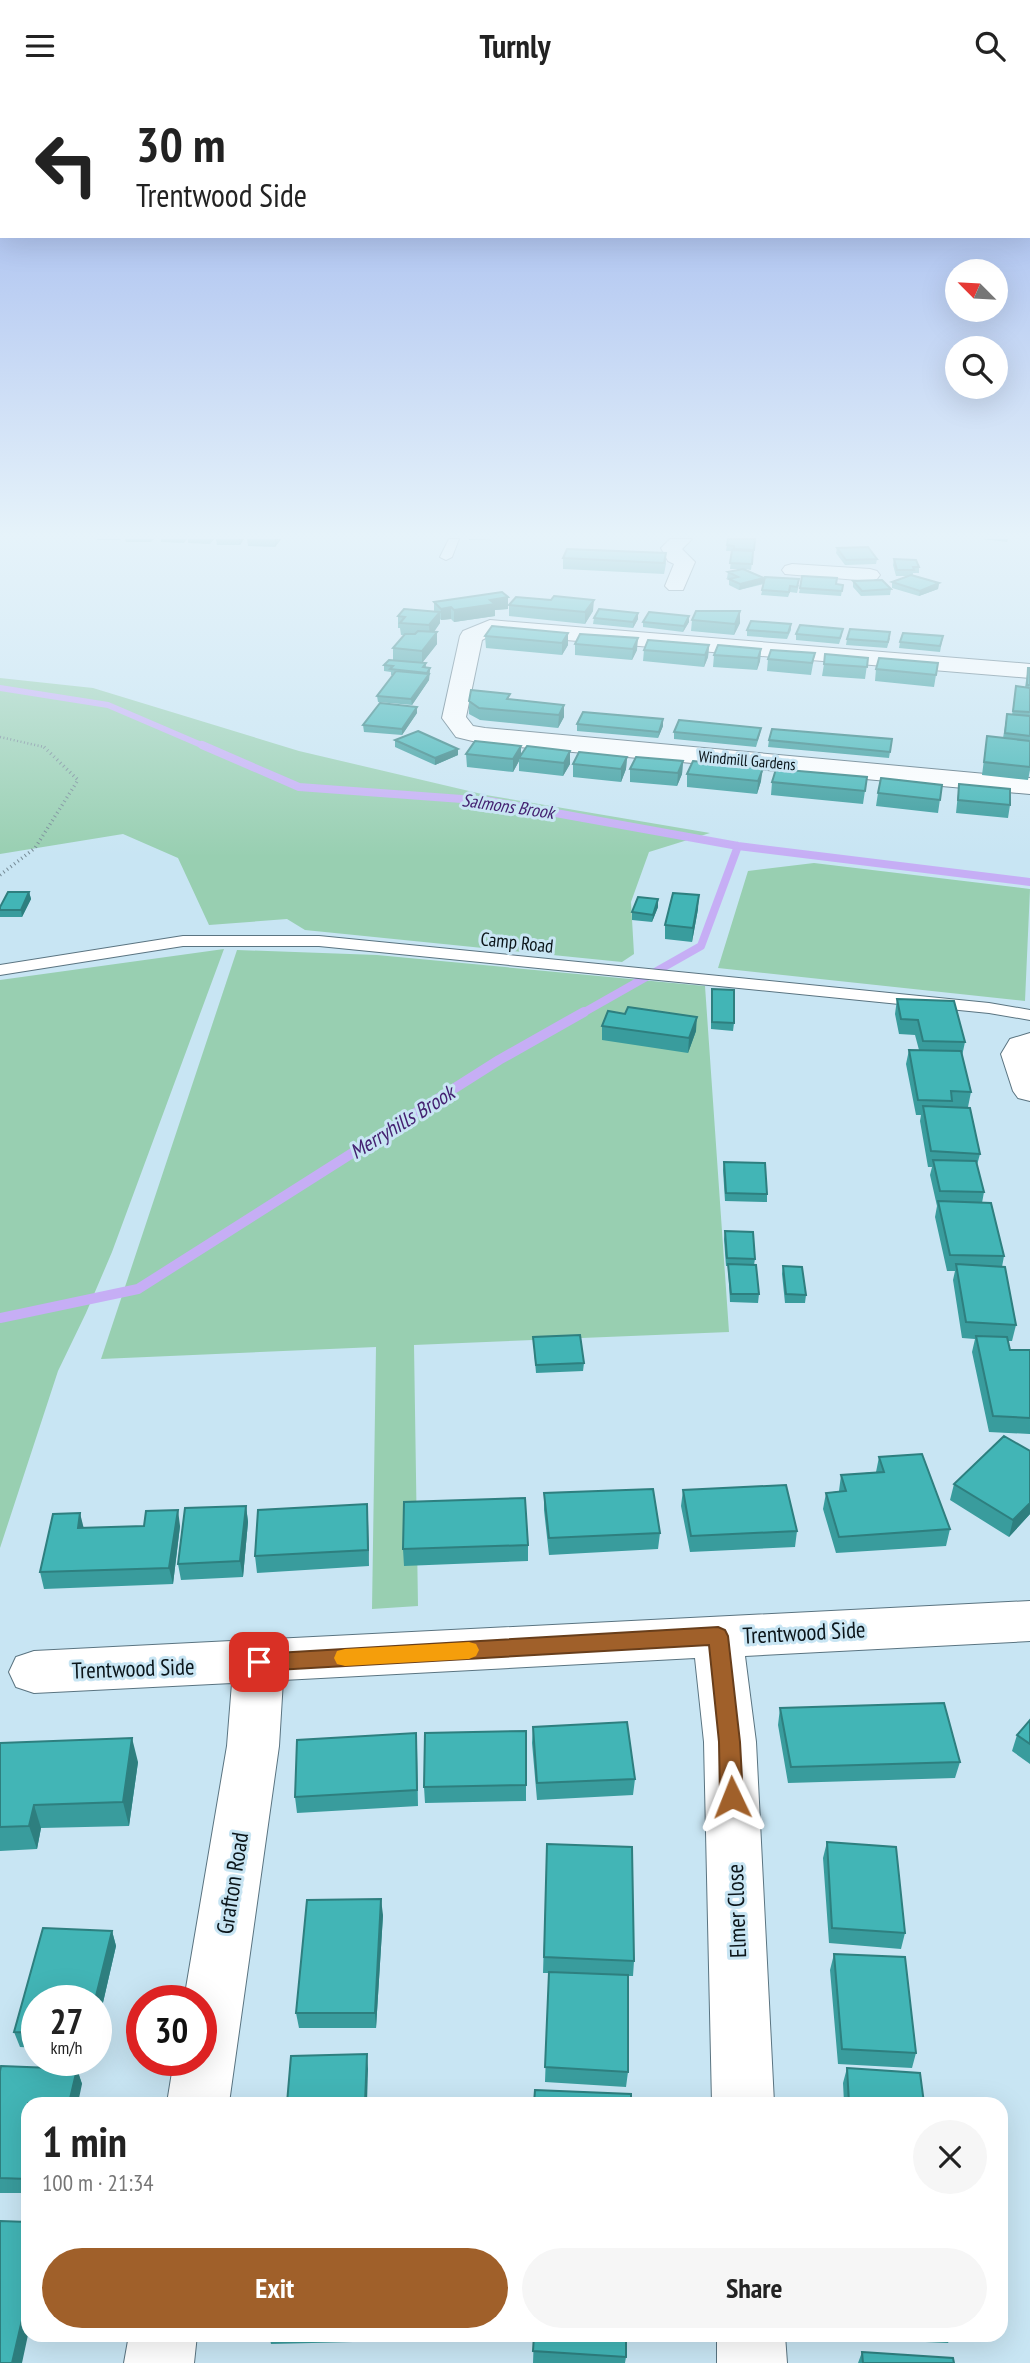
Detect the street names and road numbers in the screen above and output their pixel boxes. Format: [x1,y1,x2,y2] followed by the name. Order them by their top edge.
[698,746,796,774] street label: Windmill Gardens
[479,926,555,958] street label: Camp Road
[742,1614,866,1650] street label: Trentwood Side
[71,1651,195,1685] street label: Trentwood Side
[210,1830,254,1936] street label: Grafton Road
[720,1864,752,1958] street label: Elmer Close

